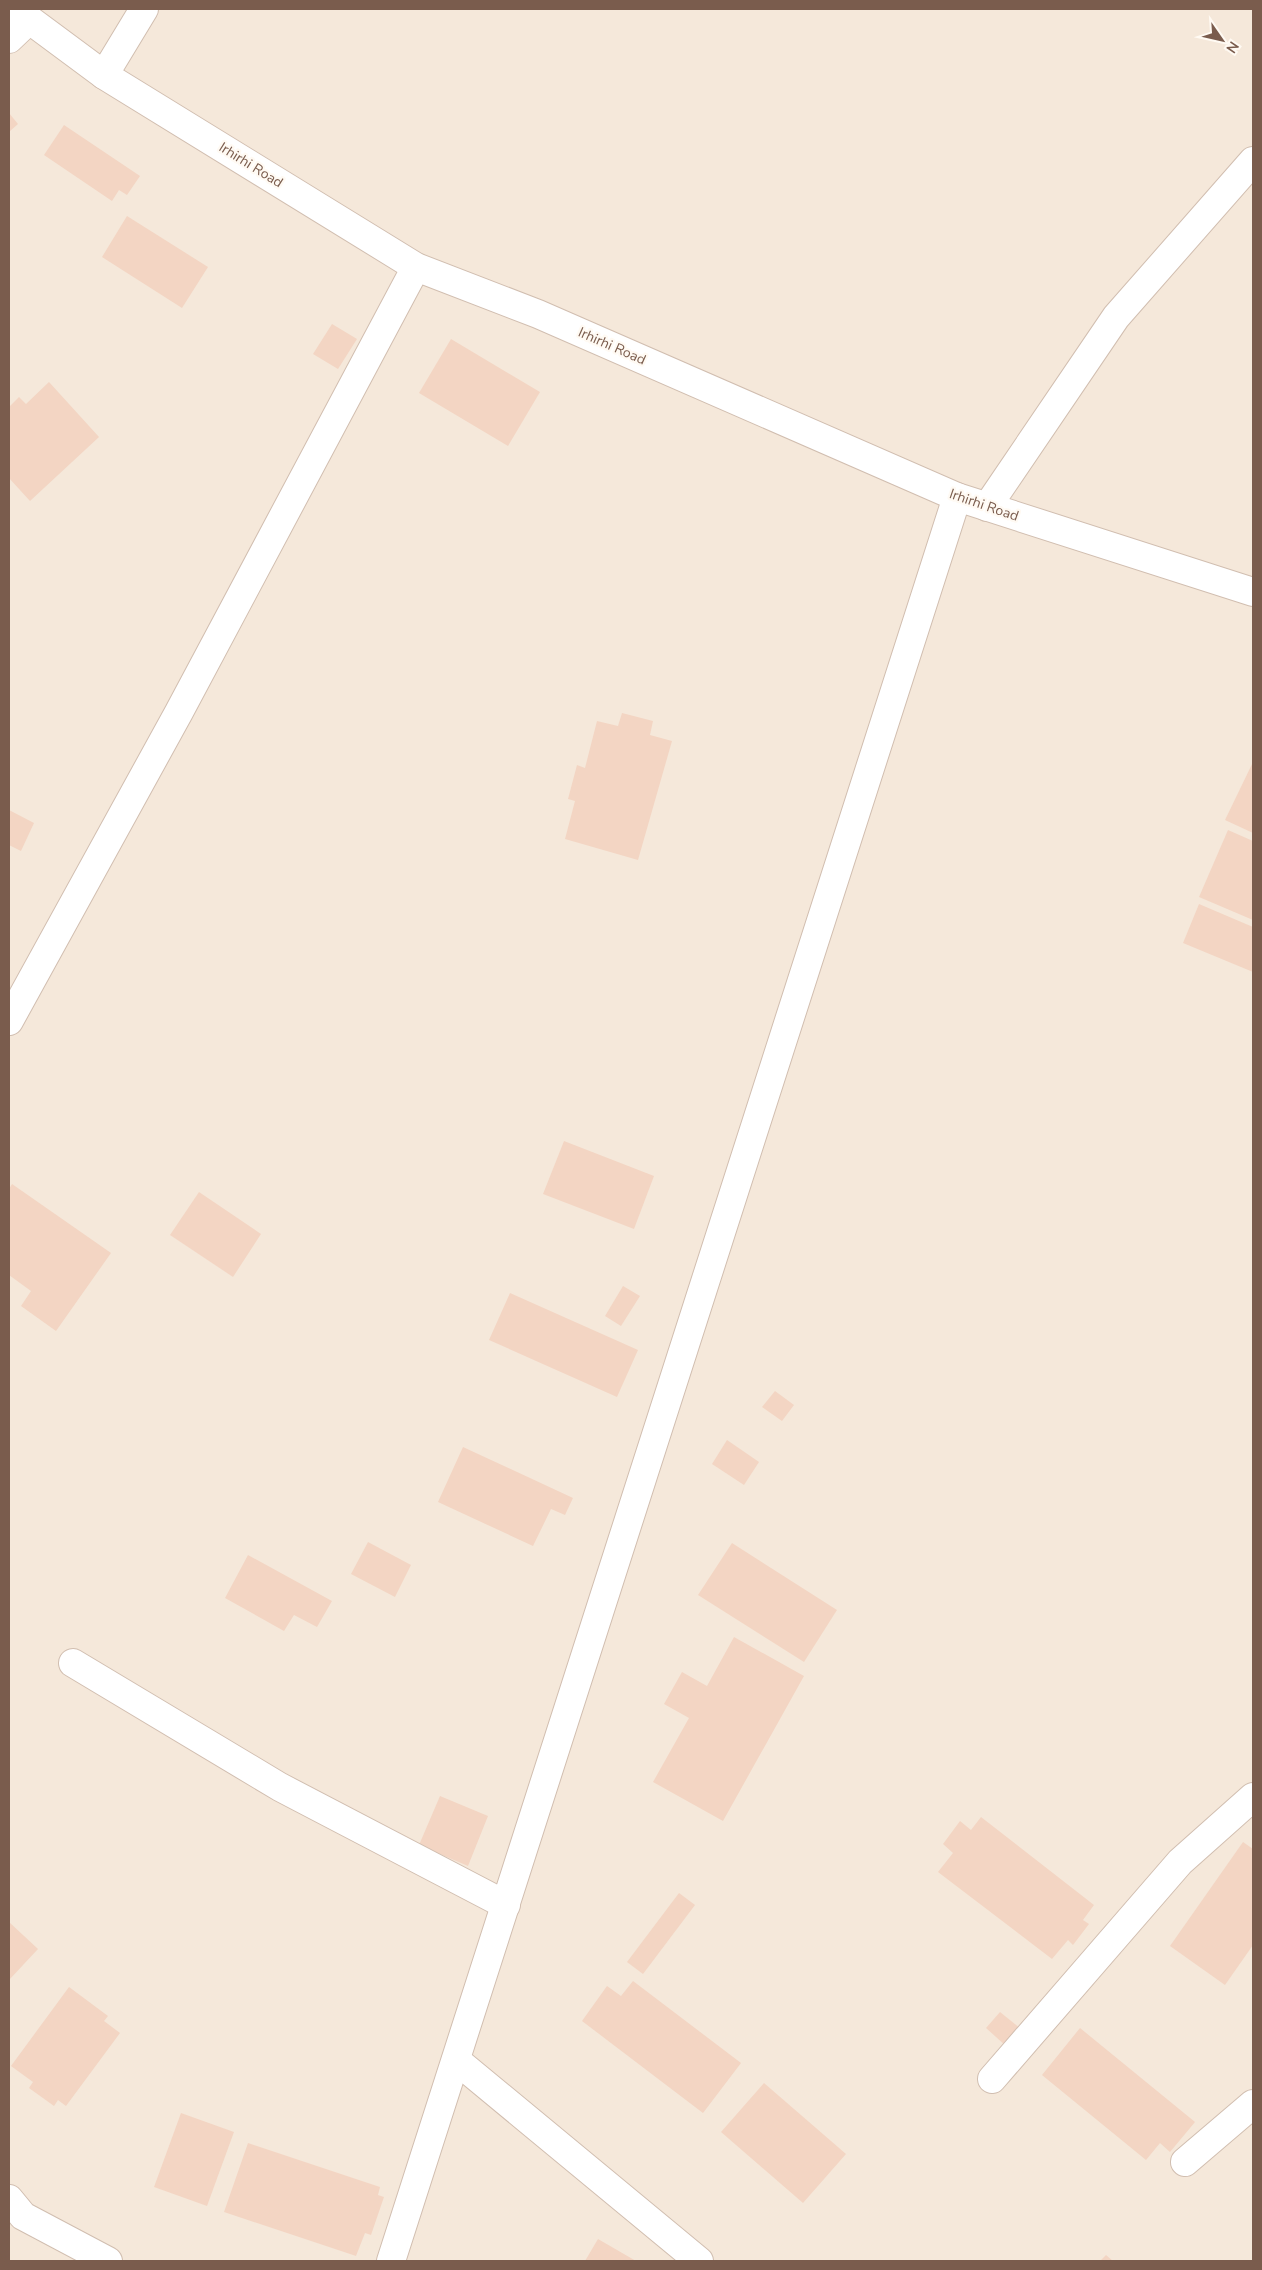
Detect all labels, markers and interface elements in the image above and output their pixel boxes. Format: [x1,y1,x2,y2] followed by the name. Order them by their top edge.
[1197,15,1247,65] north arrow
[1222,37,1243,57] text: N
[215,138,287,192] street label: Irhirhi Road
[575,323,649,369] street label: Irhirhi Road
[947,484,1021,526] street label: Irhirhi Road

